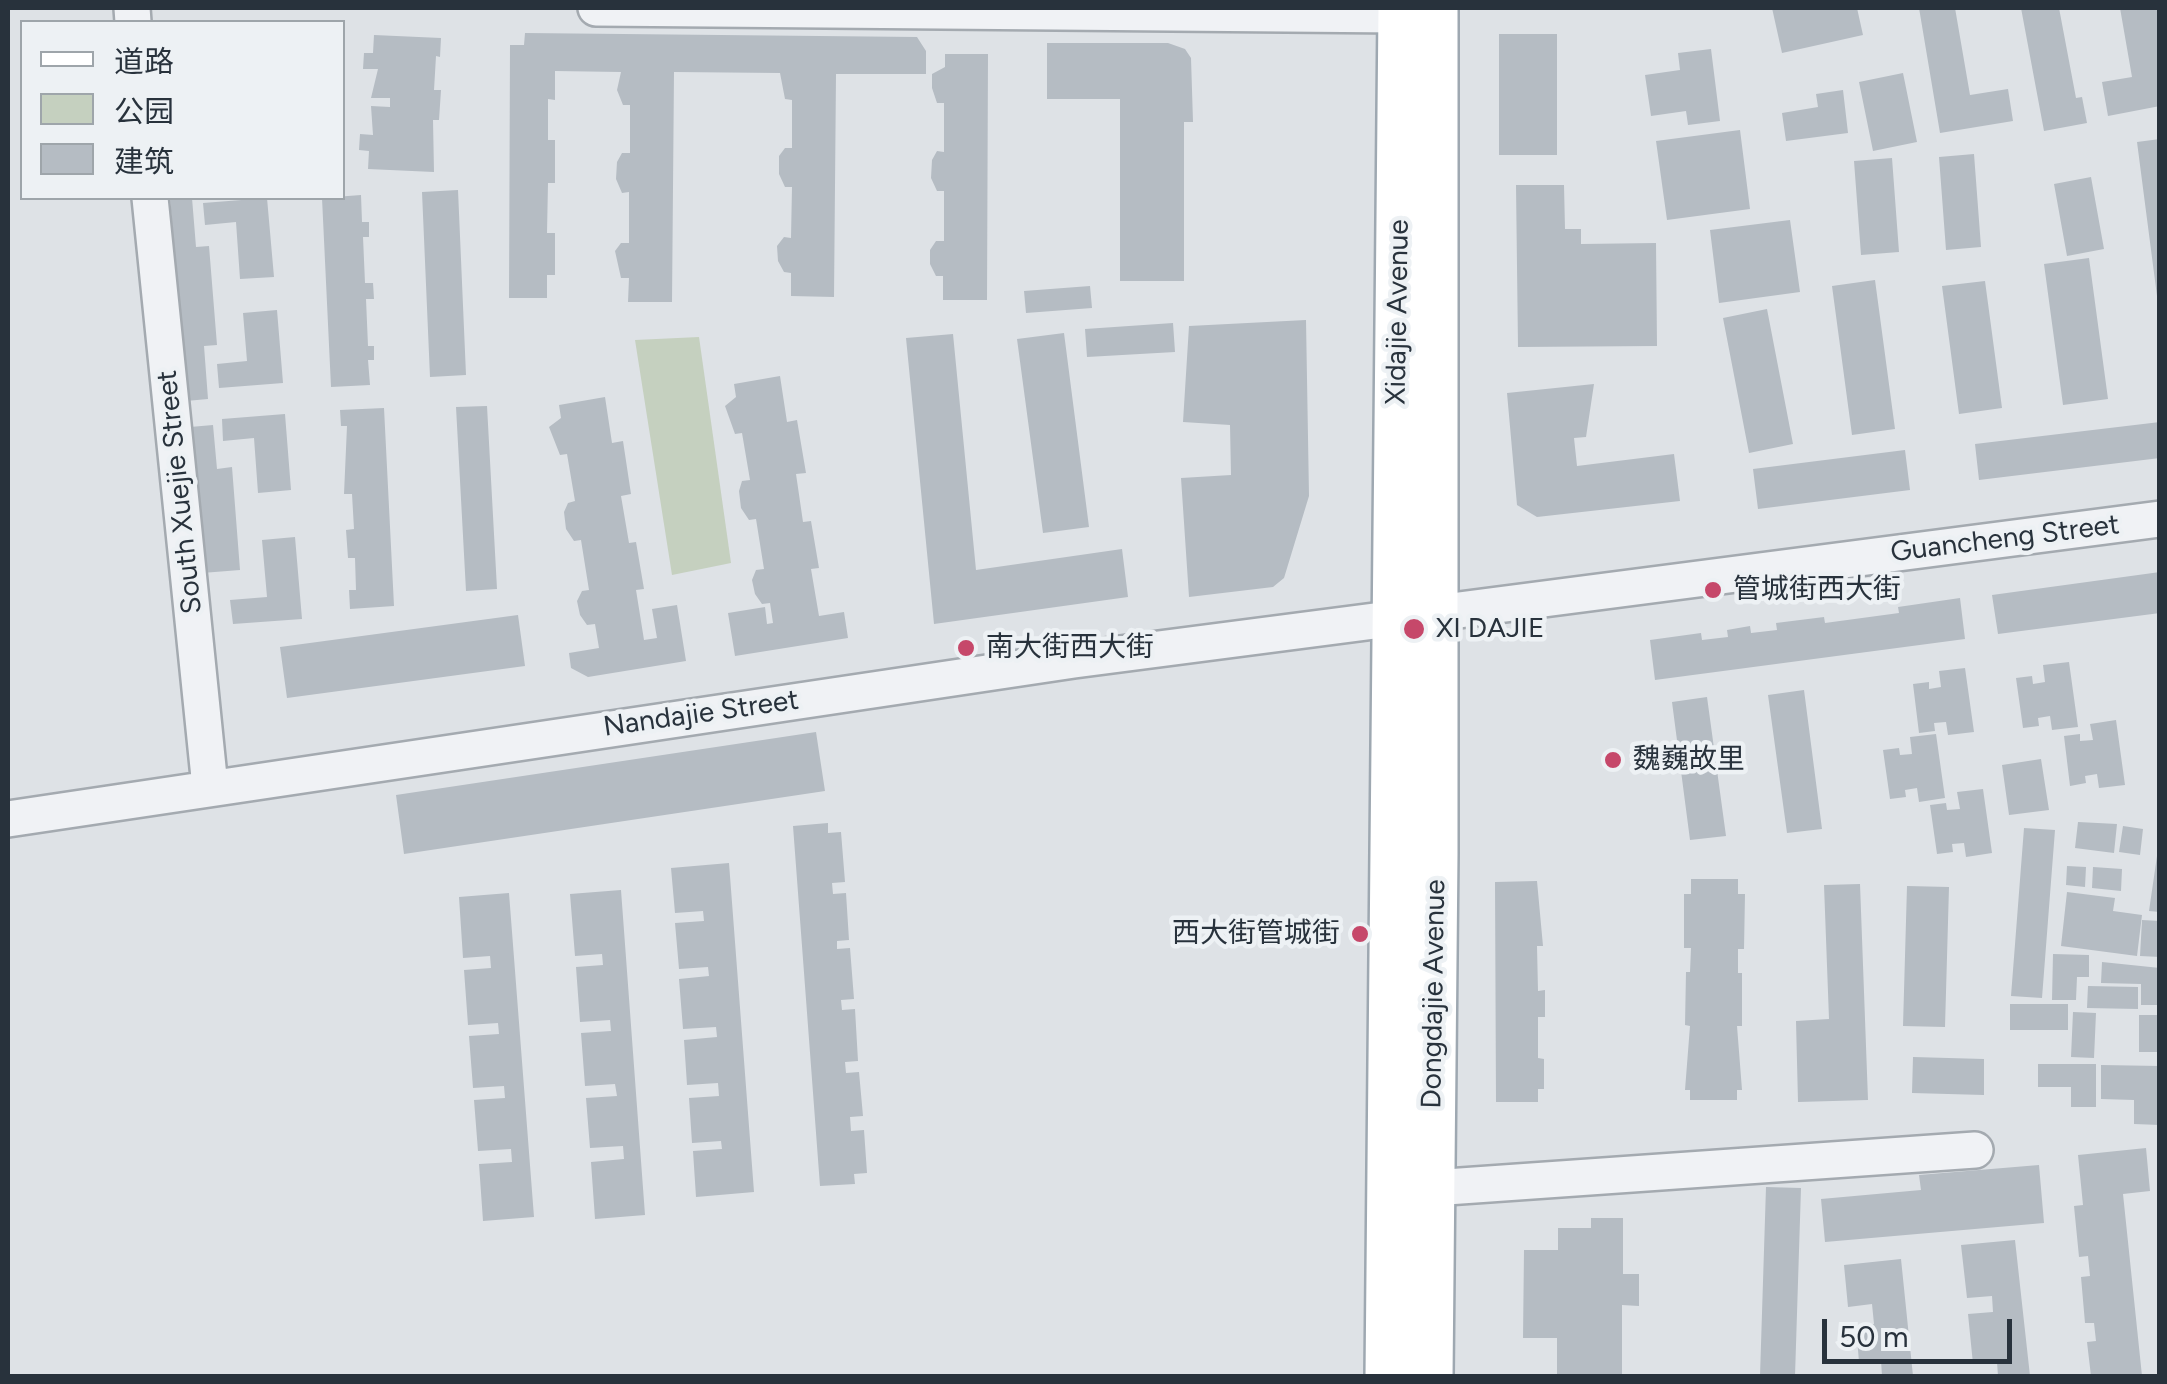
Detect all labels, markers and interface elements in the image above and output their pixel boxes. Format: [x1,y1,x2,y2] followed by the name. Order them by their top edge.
[20,20,345,200] legend
[114,43,174,80] text: 道路
[114,93,174,130] text: 公园
[114,143,174,180] text: 建筑
[1380,219,1416,405] street label: Xidajie Avenue
[150,368,210,616] street label: South Xuejie Street
[1889,508,2121,570] street label: Guancheng Street
[1733,573,1901,607] place label: 管城街西大街
[1702,579,1724,601] marker: 管城街西大街
[1436,612,1544,646] place label: XI DAJIE
[1401,616,1427,642] marker: XI DAJIE
[986,631,1154,665] place label: 南大街西大街
[955,637,977,659] marker: 南大街西大街
[601,684,801,744] street label: Nandajie Street
[1633,743,1745,777] place label: 魏巍故里
[1602,749,1624,771] marker: 魏巍故里
[1415,879,1453,1109] street label: Dongdajie Avenue
[1172,917,1340,951] place label: 西大街管城街
[1349,923,1371,945] marker: 西大街管城街
[1827,1299,2017,1361] scale bar
[1839,1318,1908,1355] text: 50 m

